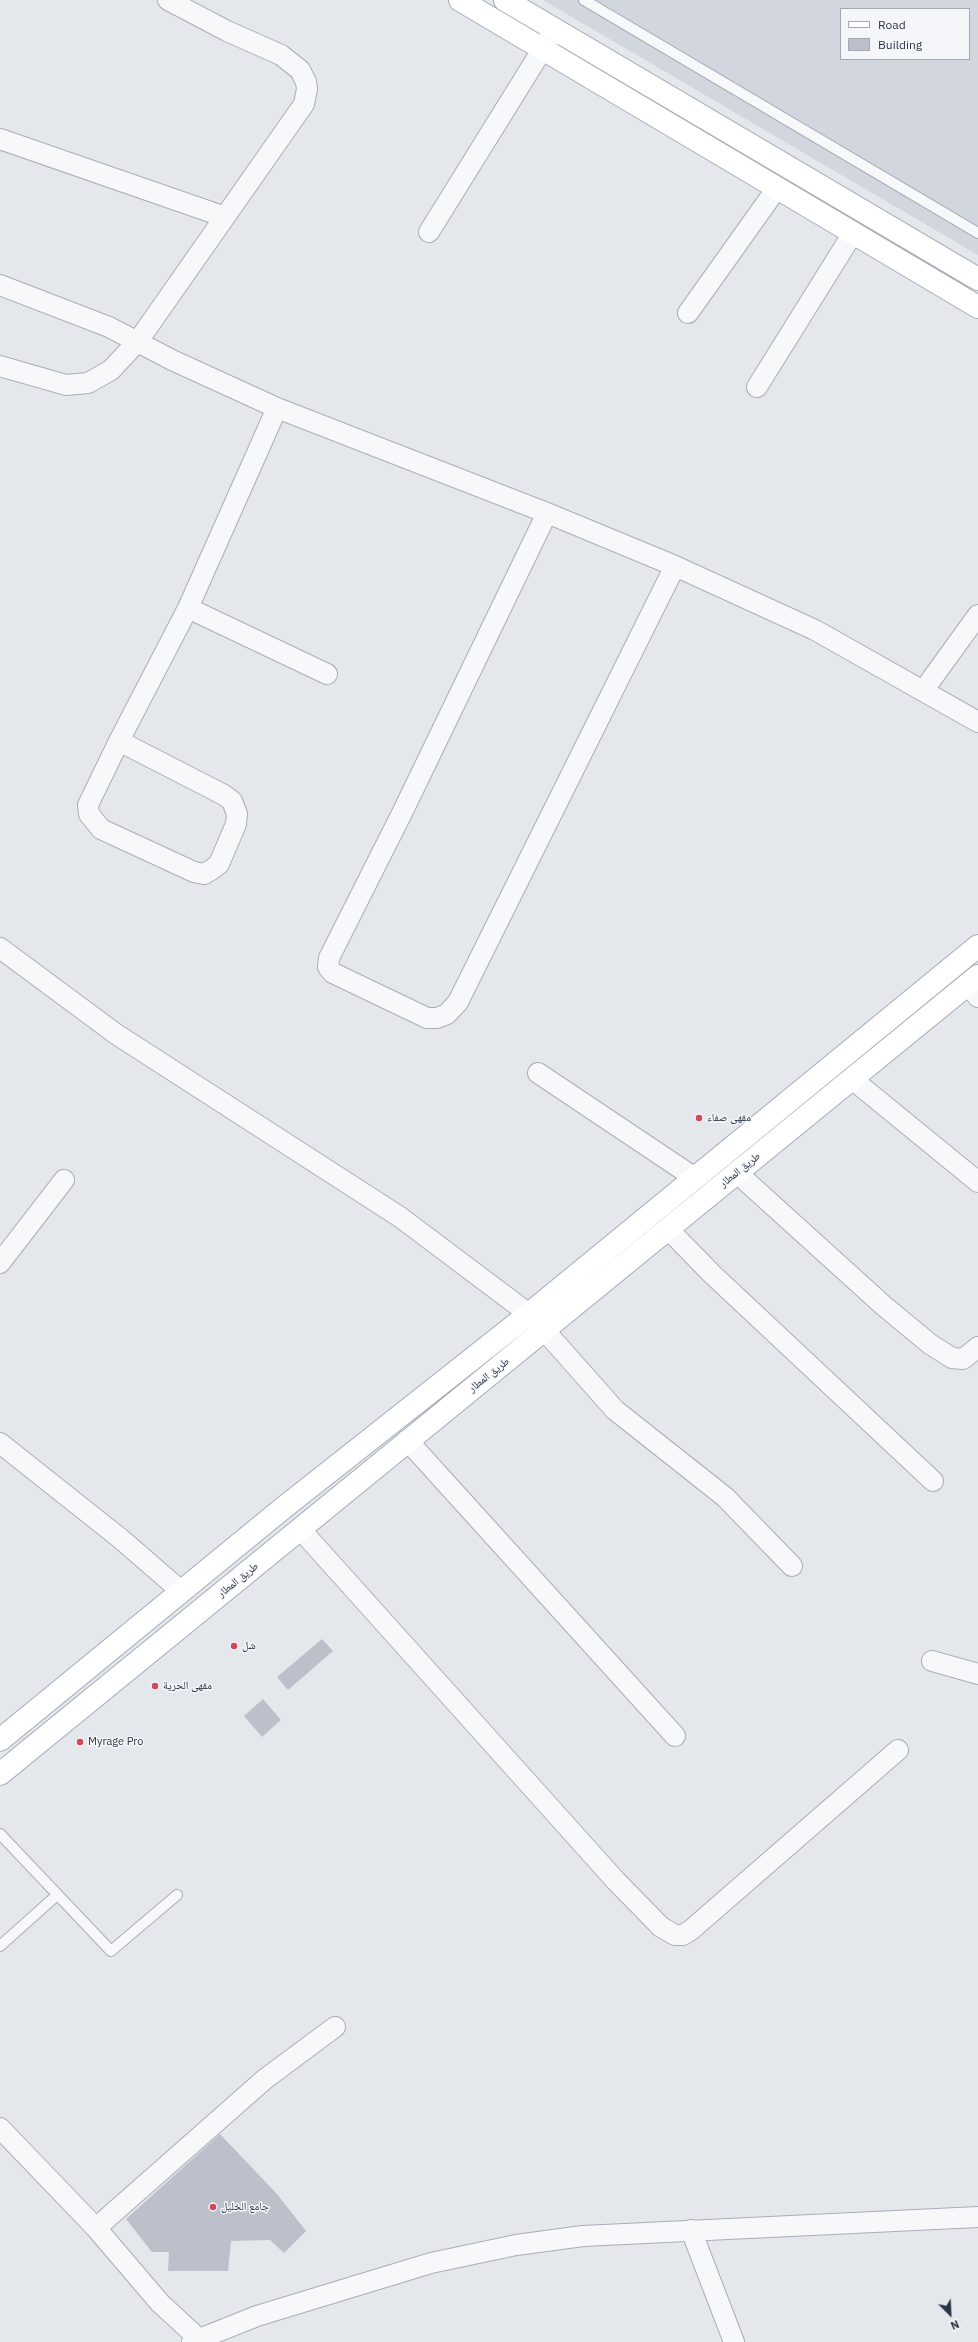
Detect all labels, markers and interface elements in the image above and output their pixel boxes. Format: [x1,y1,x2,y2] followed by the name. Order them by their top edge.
[840,8,970,60] legend
[878,17,906,32] text: Road
[878,37,922,52] text: Building
[707,1111,751,1125] place label: مقهى صفاء
[694,1113,704,1123] marker: مقهى صفاء
[717,1150,763,1190] street label: طريق المطار
[466,1355,512,1395] street label: طريق المطار
[215,1560,261,1600] street label: طريق المطار
[242,1639,256,1653] place label: شل
[229,1641,239,1651] marker: شل
[163,1679,212,1693] place label: مقهى الحرية
[150,1681,160,1691] marker: مقهى الحرية
[88,1735,143,1749] place label: Myrage Pro
[75,1737,85,1747] marker: Myrage Pro
[221,2200,269,2214] place label: جامع الخليل
[208,2202,218,2212] marker: جامع الخليل
[930,2294,970,2334] north arrow
[948,2317,961,2333] text: N

